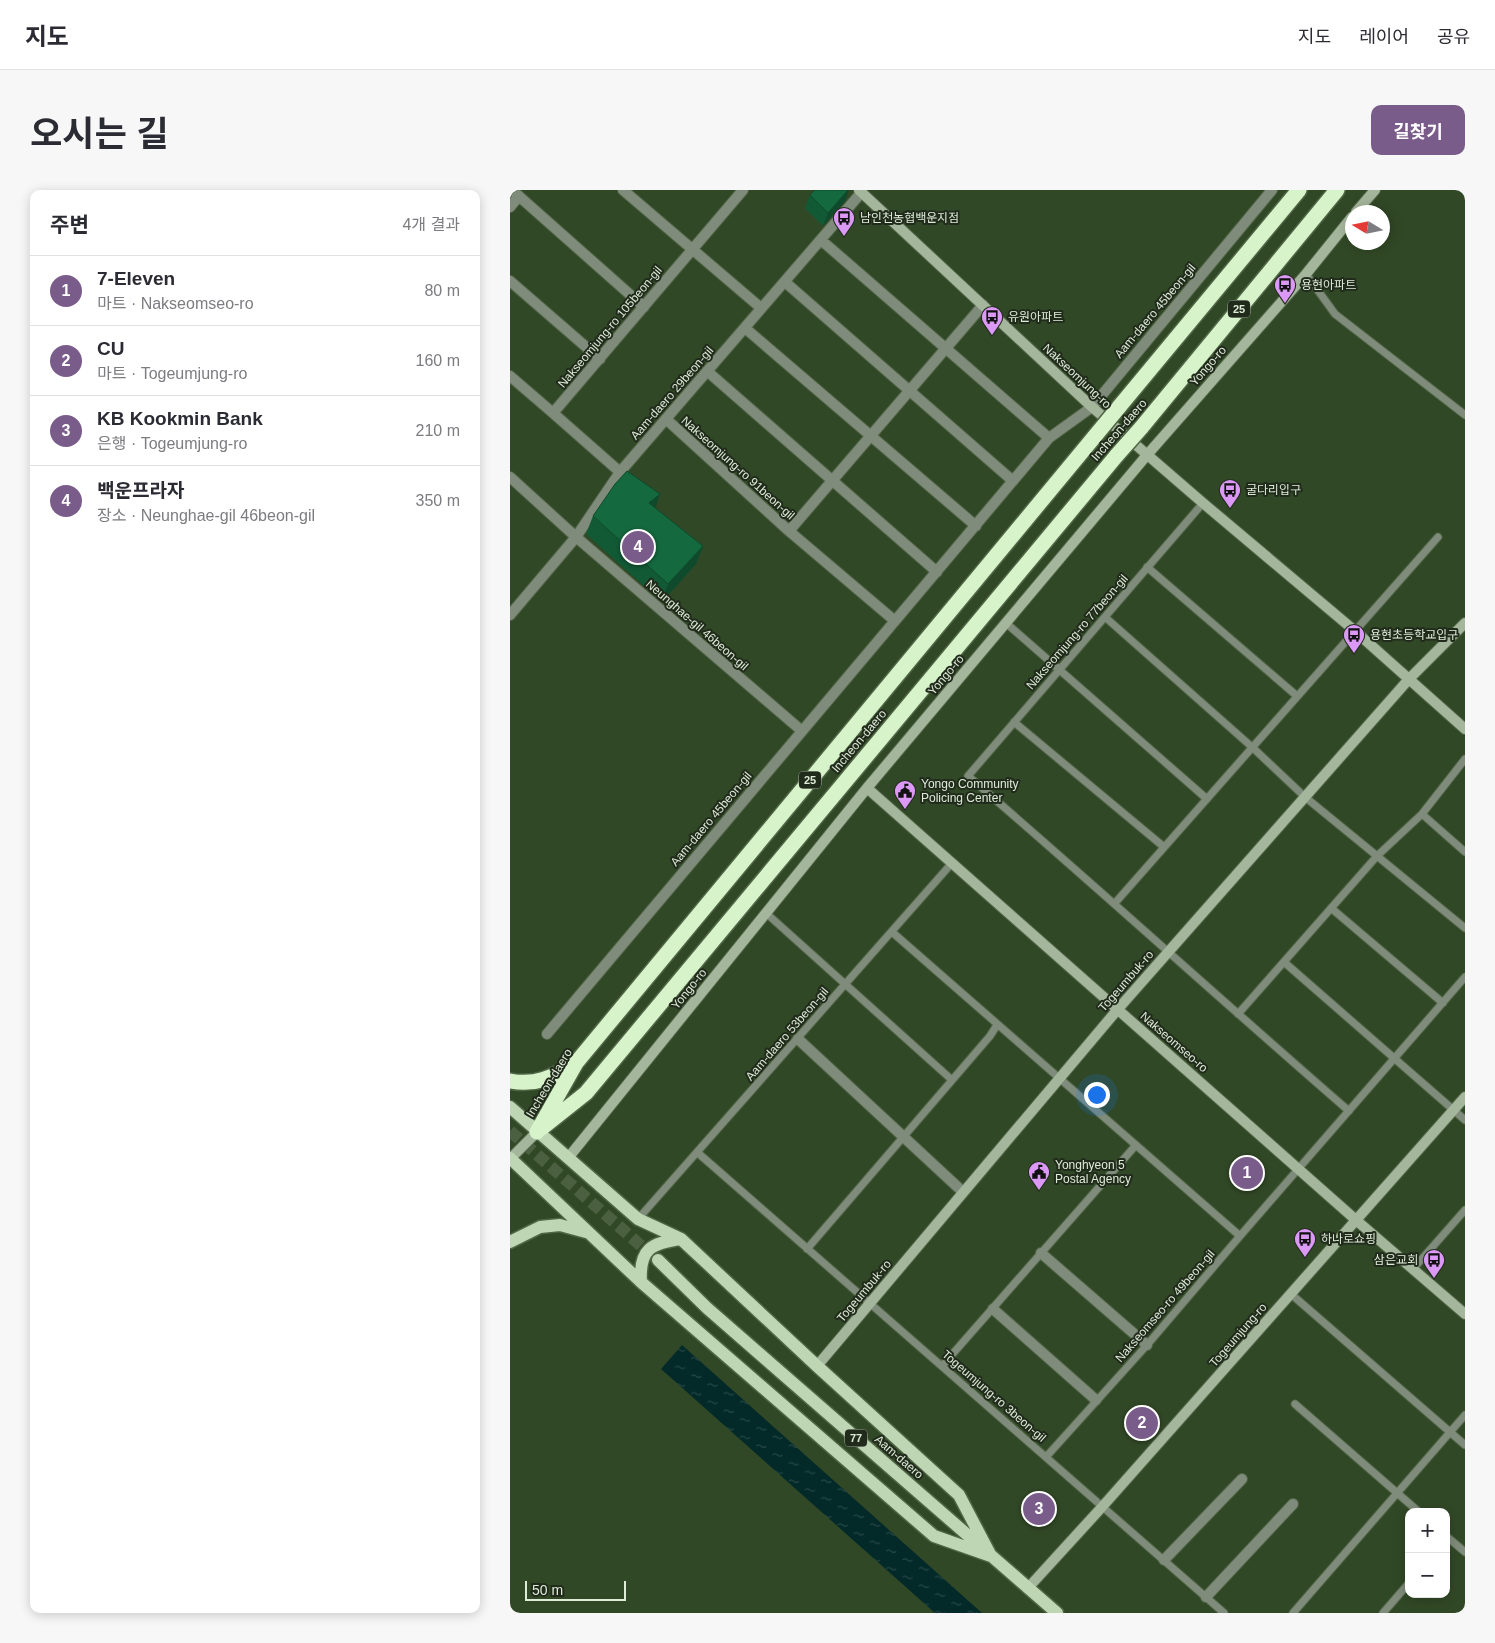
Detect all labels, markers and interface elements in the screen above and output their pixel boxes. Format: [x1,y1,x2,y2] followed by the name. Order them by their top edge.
[25,23,69,50] text: 지도
[1298,27,1331,47] text: 지도
[1359,27,1409,47] text: 레이어
[1437,27,1470,47] text: 공유
[1371,105,1465,155] button: 길찾기
[30,114,169,153] text: 오시는 길
[1345,205,1390,250] north arrow
[832,206,856,237] bus stop icon: 남인천농협백운지점
[860,211,959,225] place label: 남인천농협백운지점
[50,213,89,236] text: 주변
[402,216,460,233] text: 4개 결과
[1111,261,1199,361] street label: Aam-daero 45beon-gil
[555,263,665,391] street label: Nakseomjung-ro 105beon-gil
[97,268,175,289] text: 7-Eleven
[1273,273,1297,304] bus stop icon: 용현아파트
[1301,278,1356,292] place label: 용현아파트
[62,282,70,299] text: 1
[424,282,460,299] text: 80 m
[97,295,254,312] text: 마트 · Nakseomseo-ro
[1228,300,1250,318] road number: 25
[980,305,1004,336] bus stop icon: 유원아파트
[1008,310,1063,324] place label: 유원아파트
[97,338,124,359] text: CU
[1040,341,1114,411] street label: Nakseomjung-ro
[1187,343,1229,389] street label: Yongo-ro
[628,344,716,442] street label: Aam-daero 29beon-gil
[62,352,70,369] text: 2
[416,352,460,369] text: 160 m
[97,365,247,382] text: 마트 · Togeumjung-ro
[1088,396,1150,464] street label: Incheon-daero
[97,408,263,429] text: KB Kookmin Bank
[679,413,797,523] street label: Nakseomjung-ro 91beon-gil
[62,422,70,439] text: 3
[416,422,460,439] text: 210 m
[97,435,247,452] text: 은행 · Togeumjung-ro
[1218,478,1242,509] bus stop icon: 굴다리입구
[97,480,184,501] text: 백운프라자
[1246,483,1301,497] place label: 굴다리입구
[62,492,70,509] text: 4
[416,492,460,509] text: 350 m
[97,507,315,524] text: 장소 · Neunghae-gil 46beon-gil
[622,528,654,566] pin: 4
[1023,572,1131,692] street label: Nakseomjung-ro 77beon-gil
[643,577,751,673] street label: Neunghae-gil 46beon-gil
[1342,623,1366,654] bus stop icon: 용현초등학교입구
[1370,628,1458,642] place label: 용현초등학교입구
[925,652,967,698] street label: Yongo-ro
[829,707,889,775] street label: Incheon-daero
[667,769,755,869] street label: Aam-daero 45beon-gil
[799,772,821,788] road number: 25
[921,777,1019,805] place label: Yongo Community Policing Center
[893,779,917,810] public building icon: Yongo Community Policing Center
[1096,947,1157,1015] street label: Togeumbuk-ro
[668,966,710,1012] street label: Yongo-ro
[743,985,831,1083] street label: Aam-daero 53beon-gil
[1137,1009,1211,1075] street label: Nakseomseo-ro
[523,1046,575,1120] street label: Incheon-daero
[1084,1082,1110,1108] your location
[1231,1154,1263,1192] pin: 1
[1055,1158,1131,1186] place label: Yonghyeon 5 Postal Agency
[1027,1160,1051,1191] public building icon: Yonghyeon 5 Postal Agency
[1293,1227,1317,1258] bus stop icon: 하나로쇼핑
[1321,1232,1376,1246] place label: 하나로쇼핑
[1112,1247,1218,1365] street label: Nakseomseo-ro 49beon-gil
[1422,1248,1446,1279] bus stop icon: 삼은교회
[1374,1253,1418,1267] place label: 삼은교회
[834,1257,894,1325] street label: Togeumbuk-ro
[1206,1300,1270,1370] street label: Togeumjung-ro
[939,1347,1049,1445] street label: Togeumjung-ro 3beon-gil
[1126,1404,1158,1442] pin: 2
[845,1430,867,1446] road number: 77
[872,1432,926,1482] street label: Aam-daero
[1023,1490,1055,1528] pin: 3
[1405,1508,1450,1598] map controls
[1405,1508,1450,1553] button: +
[1405,1553,1450,1598] button: −
[525,1578,626,1601] scale bar
[532,1582,563,1598] text: 50 m

